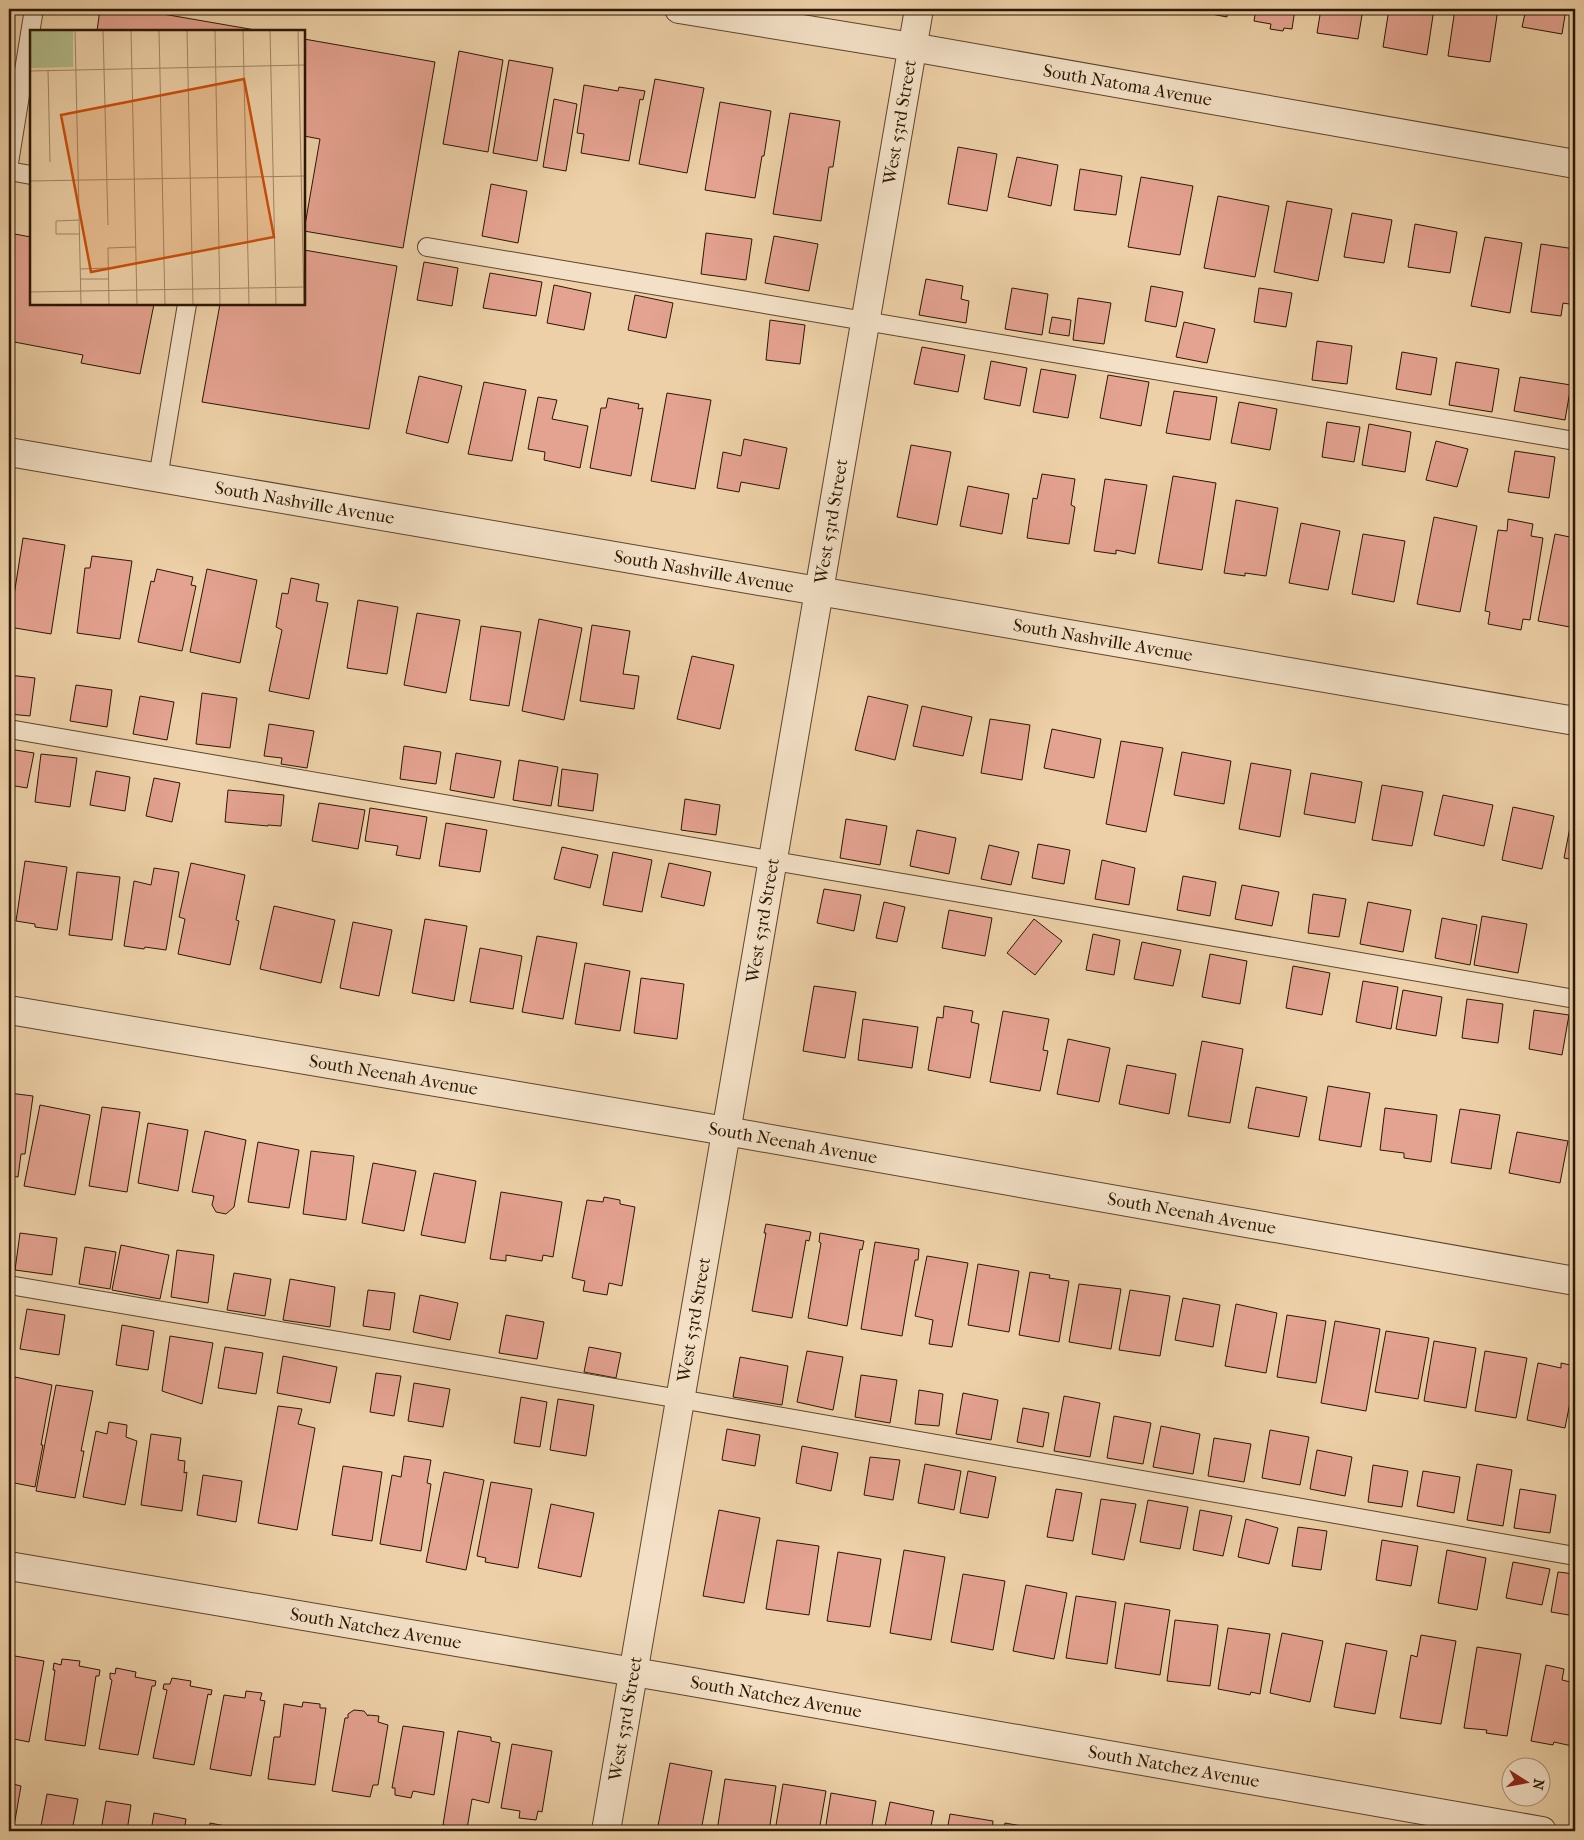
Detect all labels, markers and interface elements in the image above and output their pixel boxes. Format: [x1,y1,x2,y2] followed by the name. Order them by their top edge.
[30,30,305,305] inset map
[879,58,921,187] street label: West 53rd Street
[1041,60,1214,111] street label: South Natoma Avenue
[810,457,853,586] street label: West 53rd Street
[213,478,396,529] street label: South Nashville Avenue
[612,546,795,598] street label: South Nashville Avenue
[1011,615,1194,666] street label: South Nashville Avenue
[742,856,784,985] street label: West 53rd Street
[307,1051,480,1100] street label: South Neenah Avenue
[707,1118,879,1169] street label: South Neenah Avenue
[1106,1189,1278,1239] street label: South Neenah Avenue
[673,1255,715,1385] street label: West 53rd Street
[288,1604,463,1654] street label: South Natchez Avenue
[605,1654,647,1784] street label: West 53rd Street
[689,1672,863,1723] street label: South Natchez Avenue
[1086,1742,1261,1792] street label: South Natchez Avenue
[1502,1758,1552,1808] north arrow
[1529,1778,1548,1792] text: N

